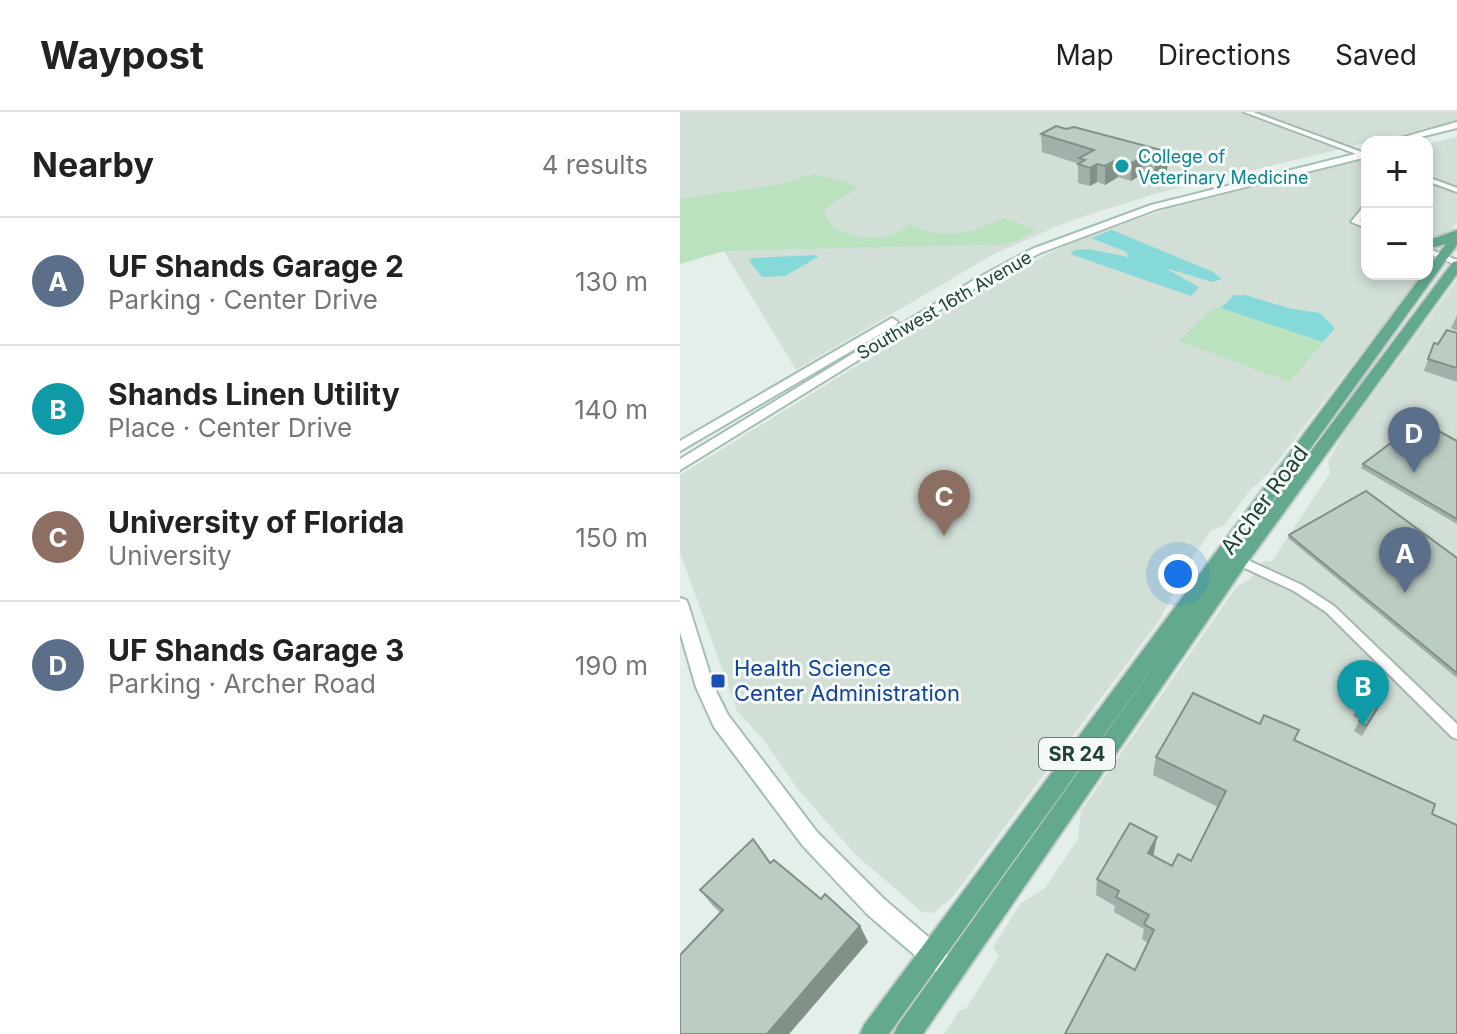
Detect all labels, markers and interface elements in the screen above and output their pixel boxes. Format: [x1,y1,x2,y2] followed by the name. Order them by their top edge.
[40,32,204,78] text: Waypost
[1055,38,1114,72] text: Map
[1158,38,1291,72] text: Directions
[1335,38,1417,72] text: Saved
[1361,136,1433,280] map controls
[1361,136,1433,208] button: +
[32,144,154,185] text: Nearby
[1138,146,1309,188] place label: College of Veterinary Medicine
[542,149,648,180] text: 4 results
[1113,157,1131,175] marker: College of Veterinary Medicine
[1361,208,1433,280] button: −
[853,246,1035,364] street label: Southwest 16th Avenue
[108,248,404,284] text: UF Shands Garage 2
[48,266,68,297] text: A
[575,266,648,297] text: 130 m
[108,284,378,315] text: Parking · Center Drive
[108,376,400,412] text: Shands Linen Utility
[49,394,67,425] text: B
[574,394,648,425] text: 140 m
[1388,407,1440,473] pin: D
[108,412,352,443] text: Place · Center Drive
[1215,441,1313,559] street label: Archer Road
[918,470,970,536] pin: C
[108,504,405,540] text: University of Florida
[48,522,68,553] text: C
[575,522,648,553] text: 150 m
[1379,527,1431,593] pin: A
[108,540,232,571] text: University
[1158,554,1198,594] your location
[108,632,404,668] text: UF Shands Garage 3
[49,650,67,681] text: D
[575,650,648,681] text: 190 m
[734,655,960,706] place label: Health Science Center Administration
[1337,660,1389,726] pin: B
[108,668,376,699] text: Parking · Archer Road
[709,672,727,690] marker: Health Science Center Administration
[1039,738,1115,770] road number: SR 24

